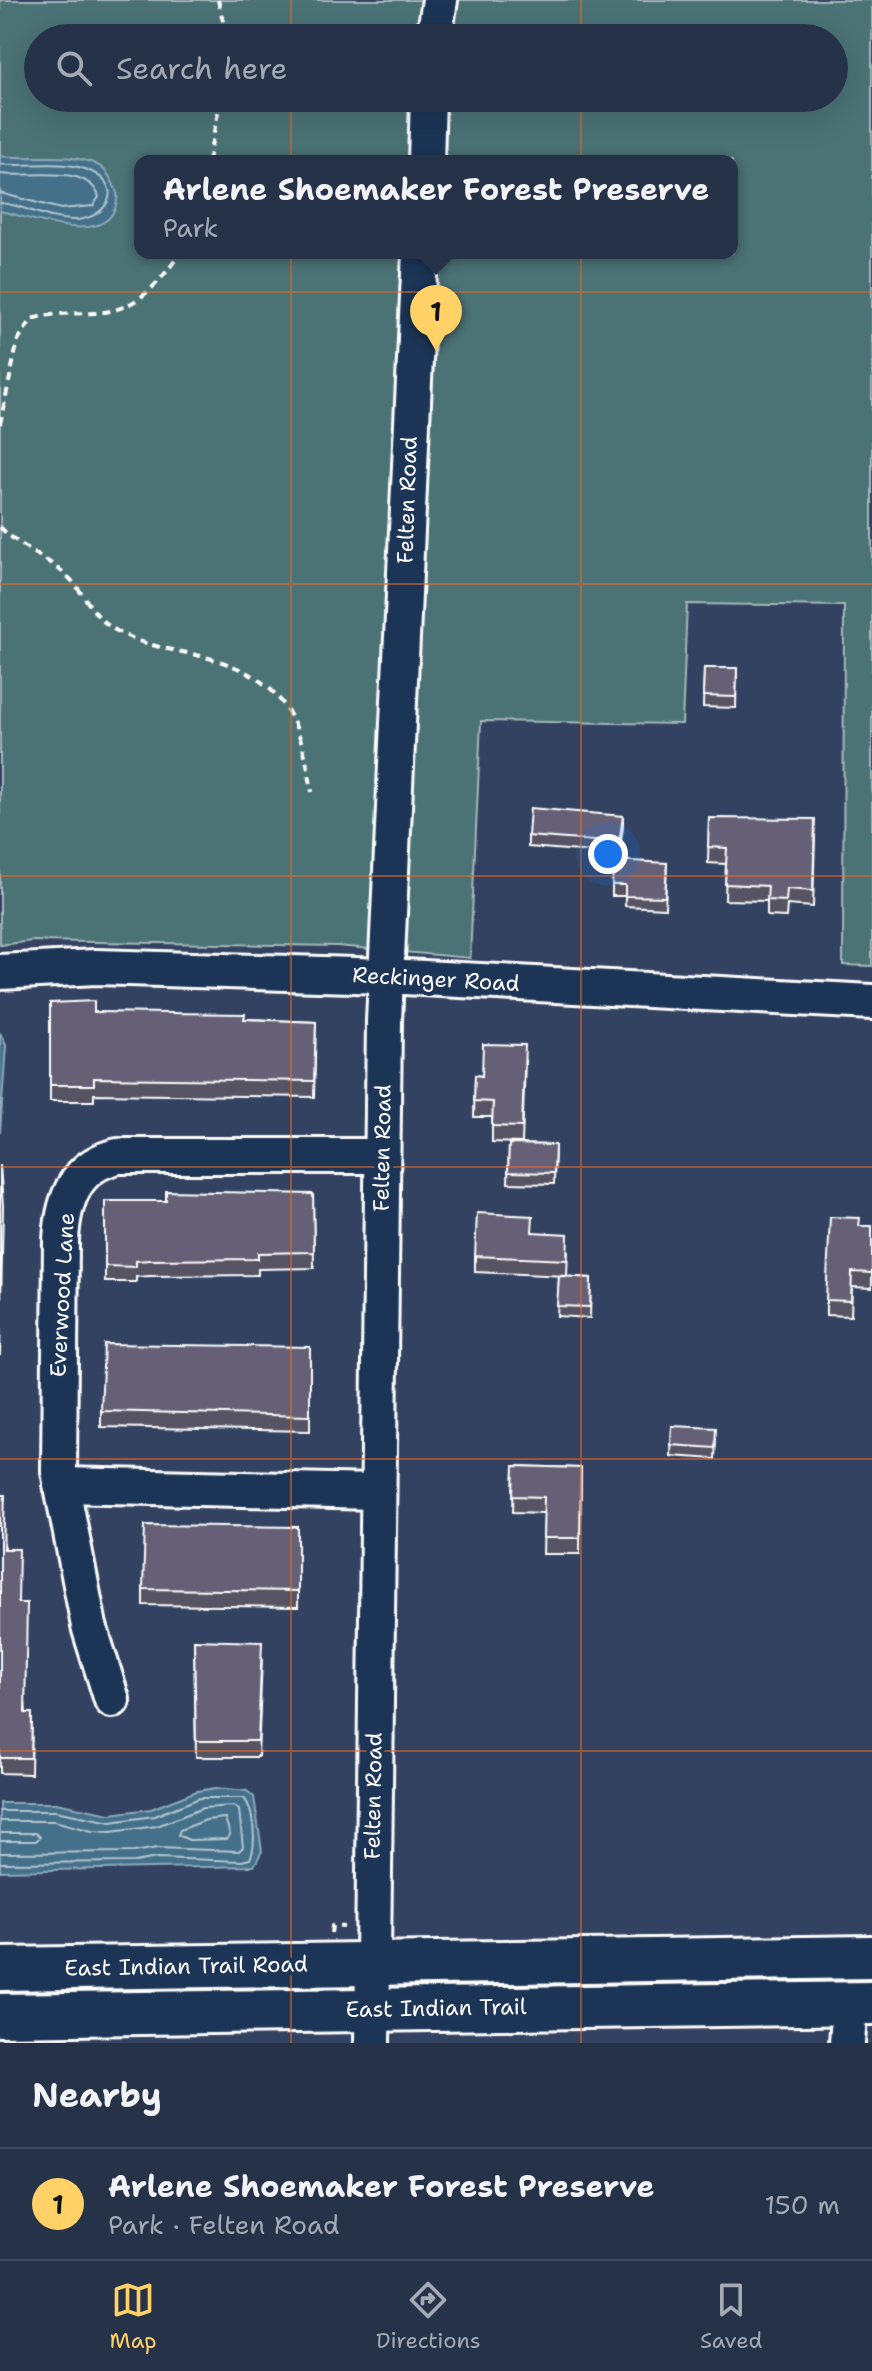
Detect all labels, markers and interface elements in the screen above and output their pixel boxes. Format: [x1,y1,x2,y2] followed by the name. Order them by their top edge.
[24,24,848,112] search box
[52,46,96,90] icon: search
[116,48,287,89] text: Search here
[134,155,738,259] popup
[163,169,709,210] text: Arlene Shoemaker Forest Preserve
[163,210,219,245] text: Park
[410,285,462,351] pin: 1
[390,436,424,564] street label: Felten Road
[588,834,628,874] your location
[352,960,520,998] street label: Reckinger Road
[366,1084,398,1212] street label: Felten Road
[43,1212,81,1378] street label: Everwood Lane
[357,1732,389,1860] street label: Felten Road
[64,1949,308,1983] street label: East Indian Trail Road
[345,1992,527,2024] street label: East Indian Trail
[32,2072,162,2118] text: Nearby
[108,2166,655,2207] text: Arlene Shoemaker Forest Preserve
[52,2187,64,2222] text: 1
[764,2187,840,2222] text: 150 m
[108,2207,339,2242] text: Park · Felten Road
[110,2278,157,2355] tab: Map
[376,2278,481,2355] tab: Directions
[700,2278,762,2355] tab: Saved

